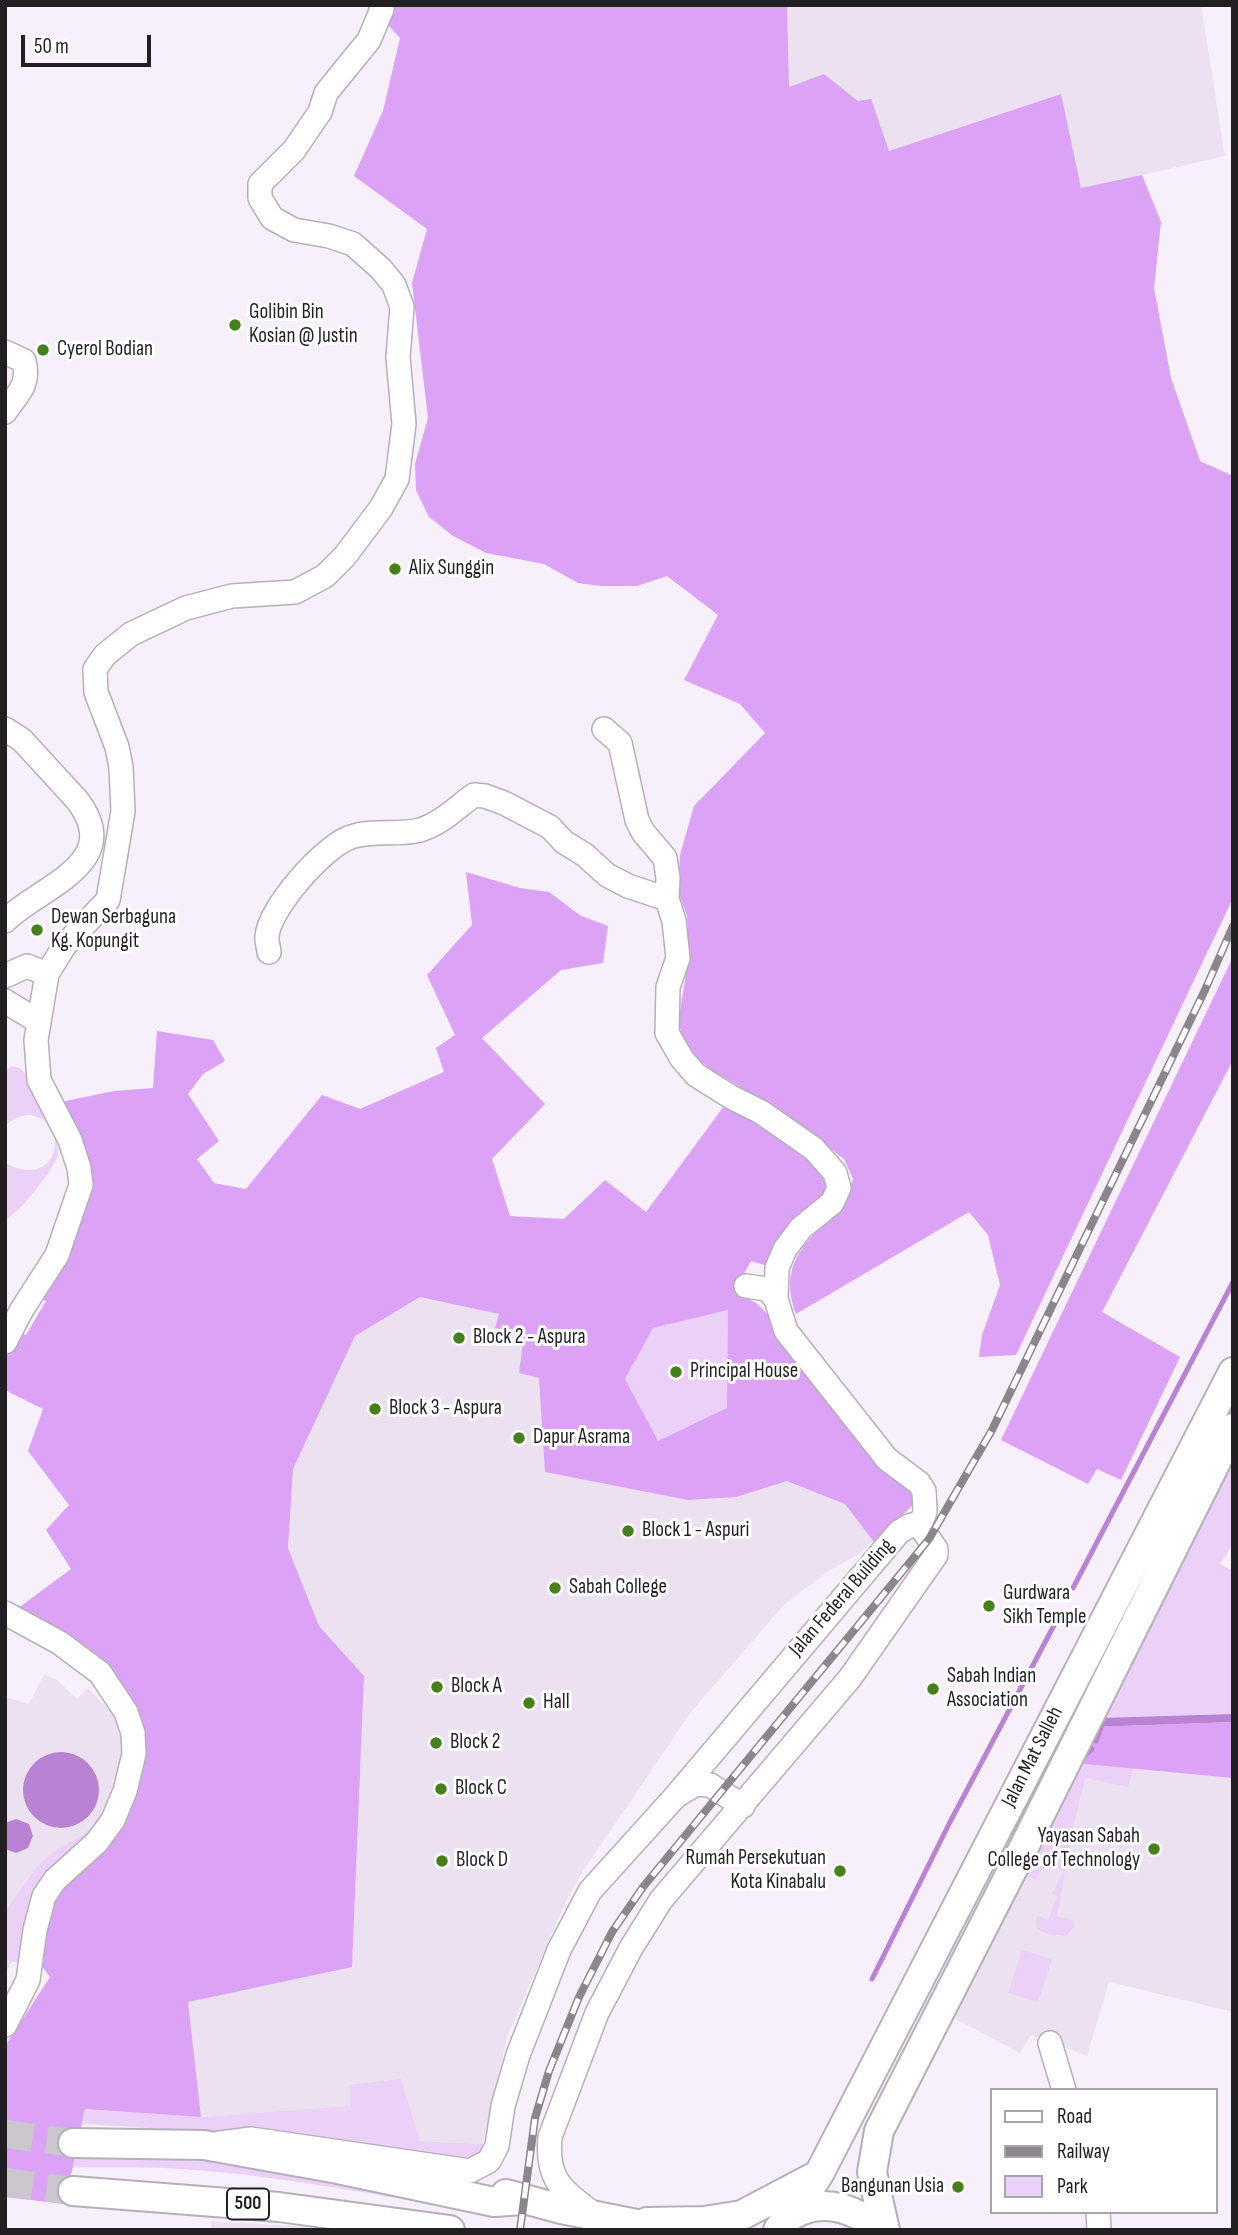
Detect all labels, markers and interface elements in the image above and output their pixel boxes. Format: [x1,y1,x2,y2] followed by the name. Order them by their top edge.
[24,21,154,65] scale bar
[34,34,69,59] text: 50 m
[249,300,358,350] place label: Golibin Bin Kosian @ Justin
[227,317,243,333] marker: Golibin Bin Kosian @ Justin
[57,337,153,363] place label: Cyerol Bodian
[35,342,51,358] marker: Cyerol Bodian
[409,556,494,582] place label: Alix Sunggin
[387,561,403,577] marker: Alix Sunggin
[51,905,176,955] place label: Dewan Serbaguna Kg. Kopungit
[29,922,45,938] marker: Dewan Serbaguna Kg. Kopungit
[473,1325,586,1351] place label: Block 2 - Aspura
[451,1330,467,1346] marker: Block 2 - Aspura
[690,1359,798,1385] place label: Principal House
[668,1364,684,1380] marker: Principal House
[389,1396,502,1422] place label: Block 3 - Aspura
[367,1401,383,1417] marker: Block 3 - Aspura
[533,1425,630,1451] place label: Dapur Asrama
[511,1430,527,1446] marker: Dapur Asrama
[642,1518,749,1544] place label: Block 1 - Aspuri
[620,1523,636,1539] marker: Block 1 - Aspuri
[784,1534,900,1662] street label: Jalan Federal Building
[569,1575,667,1601] place label: Sabah College
[547,1580,563,1596] marker: Sabah College
[1003,1581,1086,1631] place label: Gurdwara Sikh Temple
[981,1598,997,1614] marker: Gurdwara Sikh Temple
[947,1664,1036,1714] place label: Sabah Indian Association
[451,1674,502,1700] place label: Block A
[429,1679,445,1695] marker: Block A
[925,1681,941,1697] marker: Sabah Indian Association
[543,1690,570,1716] place label: Hall
[521,1695,537,1711] marker: Hall
[997,1703,1069,1811] street label: Jalan Mat Salleh
[450,1730,500,1756] place label: Block 2
[428,1735,444,1751] marker: Block 2
[455,1776,507,1802] place label: Block C
[433,1781,449,1797] marker: Block C
[988,1824,1140,1874] place label: Yayasan Sabah College of Technology
[1146,1841,1162,1857] marker: Yayasan Sabah College of Technology
[686,1846,826,1896] place label: Rumah Persekutuan Kota Kinabalu
[456,1848,508,1874] place label: Block D
[434,1853,450,1869] marker: Block D
[832,1863,848,1879] marker: Rumah Persekutuan Kota Kinabalu
[990,2088,1217,2214] legend
[1057,2104,1092,2129] text: Road
[1057,2139,1110,2164] text: Railway
[841,2174,944,2200] place label: Bangunan Usia
[1057,2174,1088,2199] text: Park
[950,2179,966,2195] marker: Bangunan Usia
[227,2188,269,2220] road number: 500

